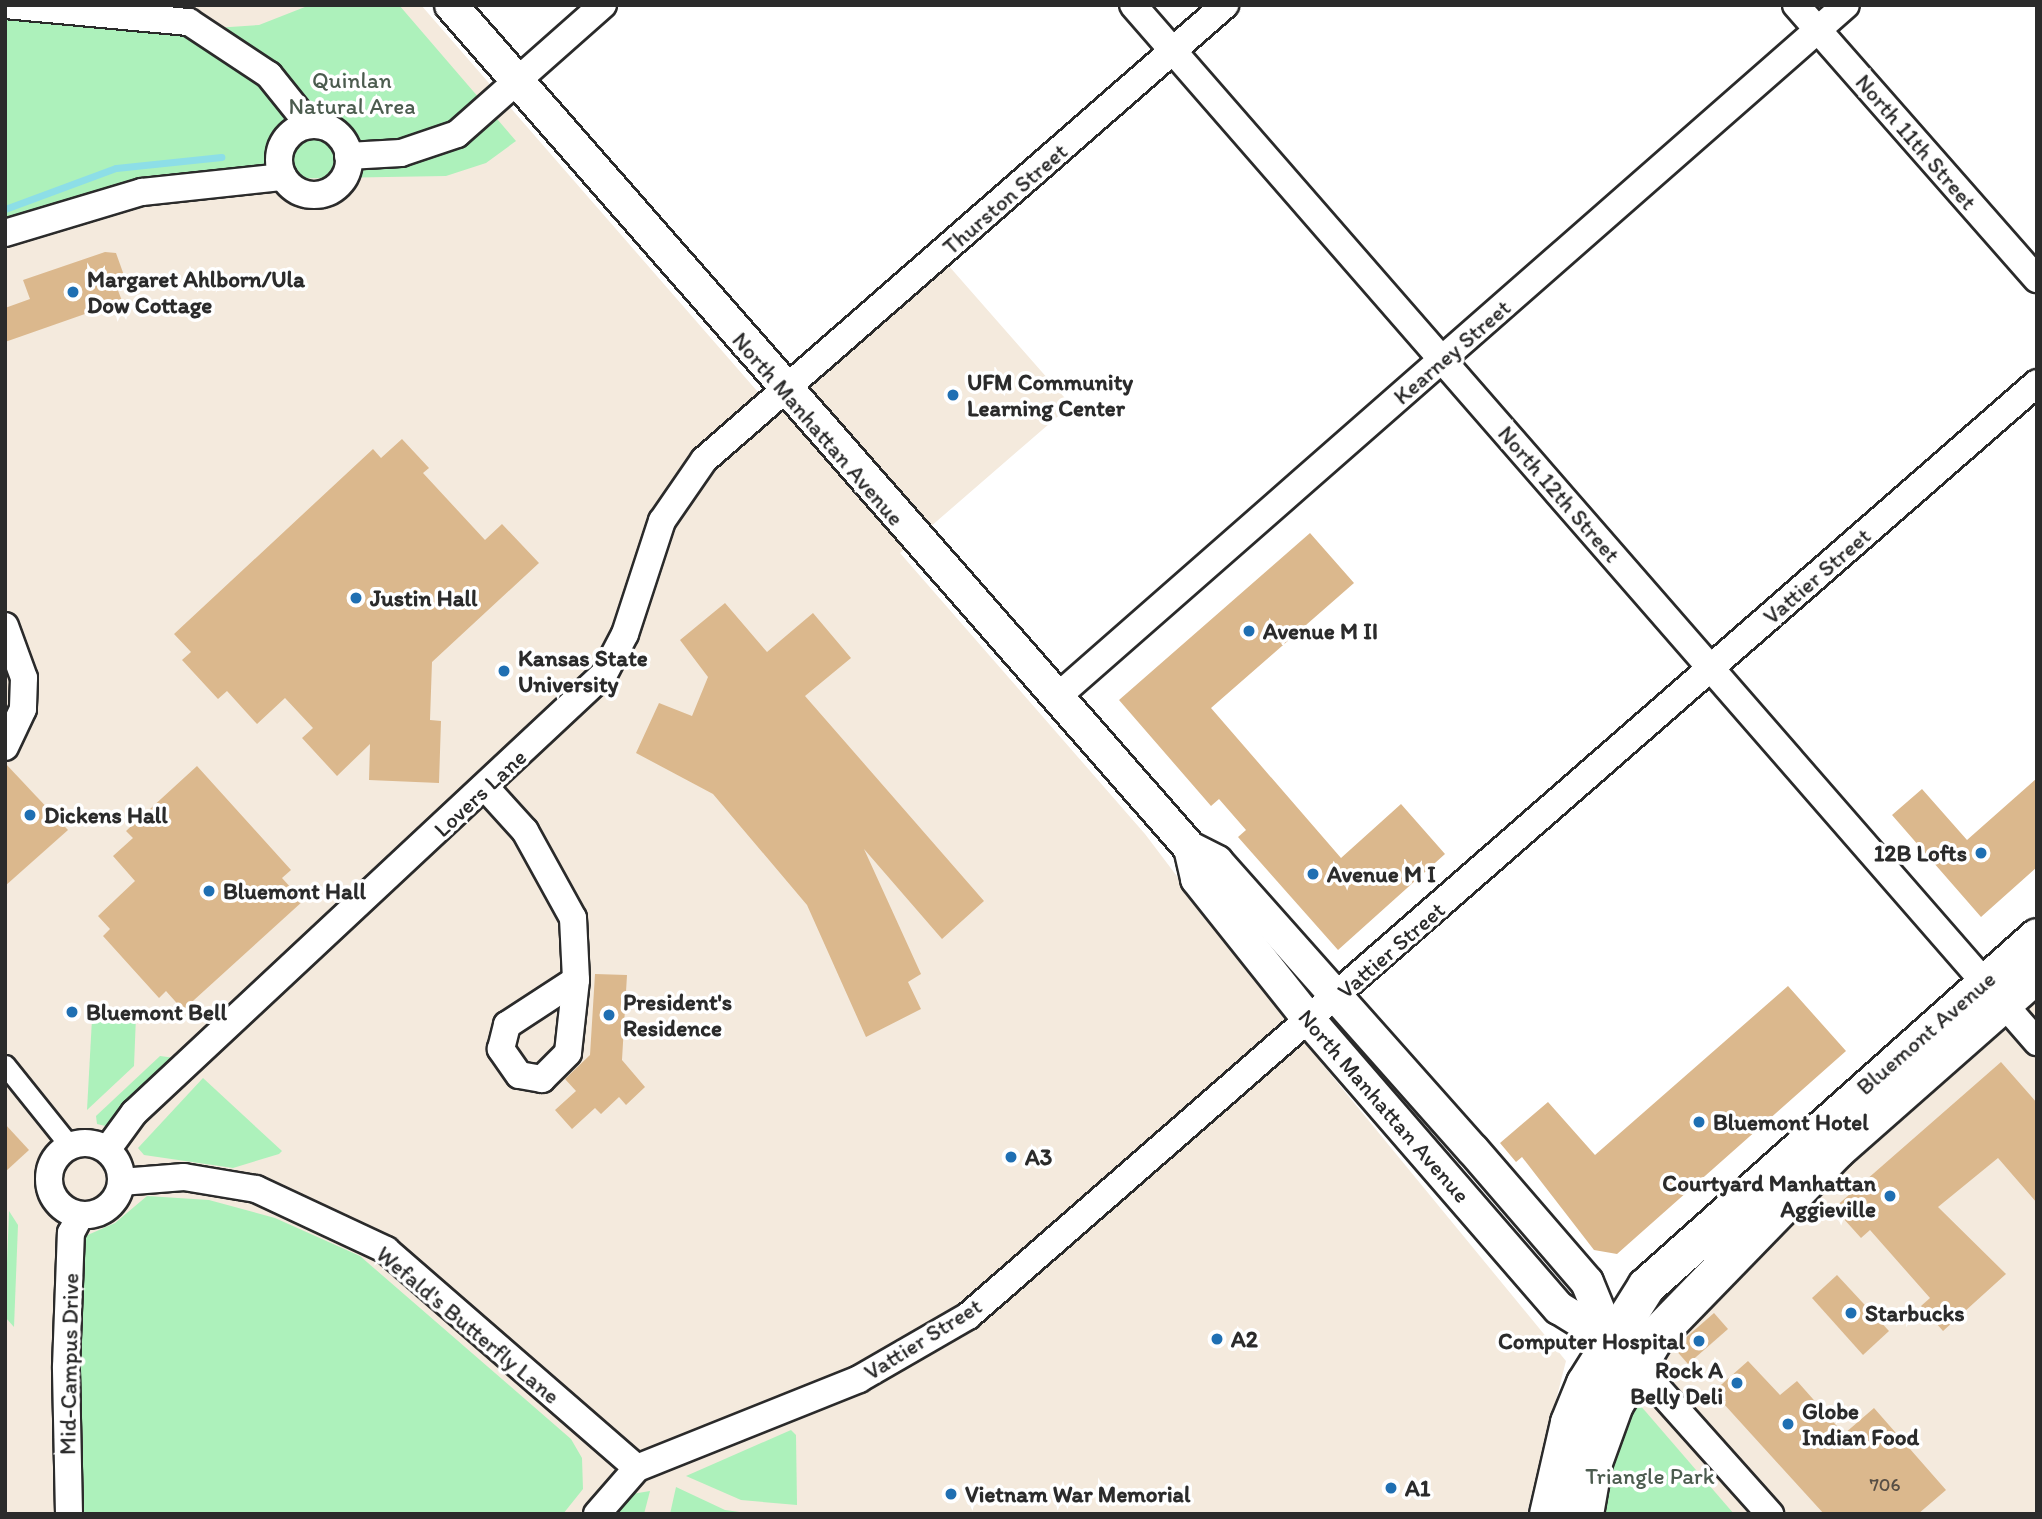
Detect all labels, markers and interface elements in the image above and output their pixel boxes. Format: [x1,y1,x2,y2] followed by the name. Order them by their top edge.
[288,66,416,120] park label: Quinlan Natural Area
[1850,69,1982,215] street label: North 11th Street
[937,138,1073,260] street label: Thurston Street
[87,265,305,319] place label: Margaret Ahlborn/Ula Dow Cottage
[65,284,81,300] marker: Margaret Ahlborn/Ula Dow Cottage
[1388,294,1516,410] street label: Kearney Street
[727,327,909,531] street label: North Manhattan Avenue
[967,368,1133,422] place label: UFM Community Learning Center
[945,387,961,403] marker: UFM Community Learning Center
[1492,420,1626,568] street label: North 12th Street
[1758,522,1876,630] street label: Vattier Street
[370,584,478,612] place label: Justin Hall
[348,590,364,606] marker: Justin Hall
[1263,617,1378,645] place label: Avenue M II
[1241,623,1257,639] marker: Avenue M II
[518,644,648,698] place label: Kansas State University
[496,663,512,679] marker: Kansas State University
[428,743,532,843] street label: Lovers Lane
[44,801,168,829] place label: Dickens Hall
[22,807,38,823] marker: Dickens Hall
[1874,839,1967,867] place label: 12B Lofts
[1973,845,1989,861] marker: 12B Lofts
[1327,860,1436,888] place label: Avenue M I
[1305,866,1321,882] marker: Avenue M I
[223,877,366,905] place label: Bluemont Hall
[201,883,217,899] marker: Bluemont Hall
[1332,896,1450,1004] street label: Vattier Street
[1851,966,2001,1100] street label: Bluemont Avenue
[623,988,732,1042] place label: President's Residence
[86,998,227,1026] place label: Bluemont Bell
[64,1004,80,1020] marker: Bluemont Bell
[1293,1004,1475,1208] street label: North Manhattan Avenue
[601,1007,617,1023] marker: President's Residence
[1713,1108,1869,1136] place label: Bluemont Hotel
[1691,1114,1707,1130] marker: Bluemont Hotel
[1025,1143,1052,1171] place label: A3
[1003,1149,1019,1165] marker: A3
[1662,1169,1876,1223] place label: Courtyard Manhattan Aggieville
[1882,1188,1898,1204] marker: Courtyard Manhattan Aggieville
[371,1240,565,1410] street label: Wefald's Butterfly Lane
[54,1272,84,1456] street label: Mid-Campus Drive
[859,1292,987,1386] street label: Vattier Street
[1865,1299,1965,1327] place label: Starbucks
[1843,1305,1859,1321] marker: Starbucks
[1231,1325,1258,1353] place label: A2
[1499,1327,1685,1355] place label: Computer Hospital
[1209,1331,1225,1347] marker: A2
[1691,1333,1707,1349] marker: Computer Hospital
[1630,1356,1723,1410] place label: Rock A Belly Deli
[1729,1375,1745,1391] marker: Rock A Belly Deli
[1802,1397,1919,1451] place label: Globe Indian Food
[1780,1416,1796,1432] marker: Globe Indian Food
[1585,1462,1715,1490] park label: Triangle Park
[1405,1474,1430,1502] place label: A1
[1869,1474,1901,1496] house number: 706
[965,1480,1191,1508] place label: Vietnam War Memorial
[1383,1480,1399,1496] marker: A1
[943,1486,959,1502] marker: Vietnam War Memorial

